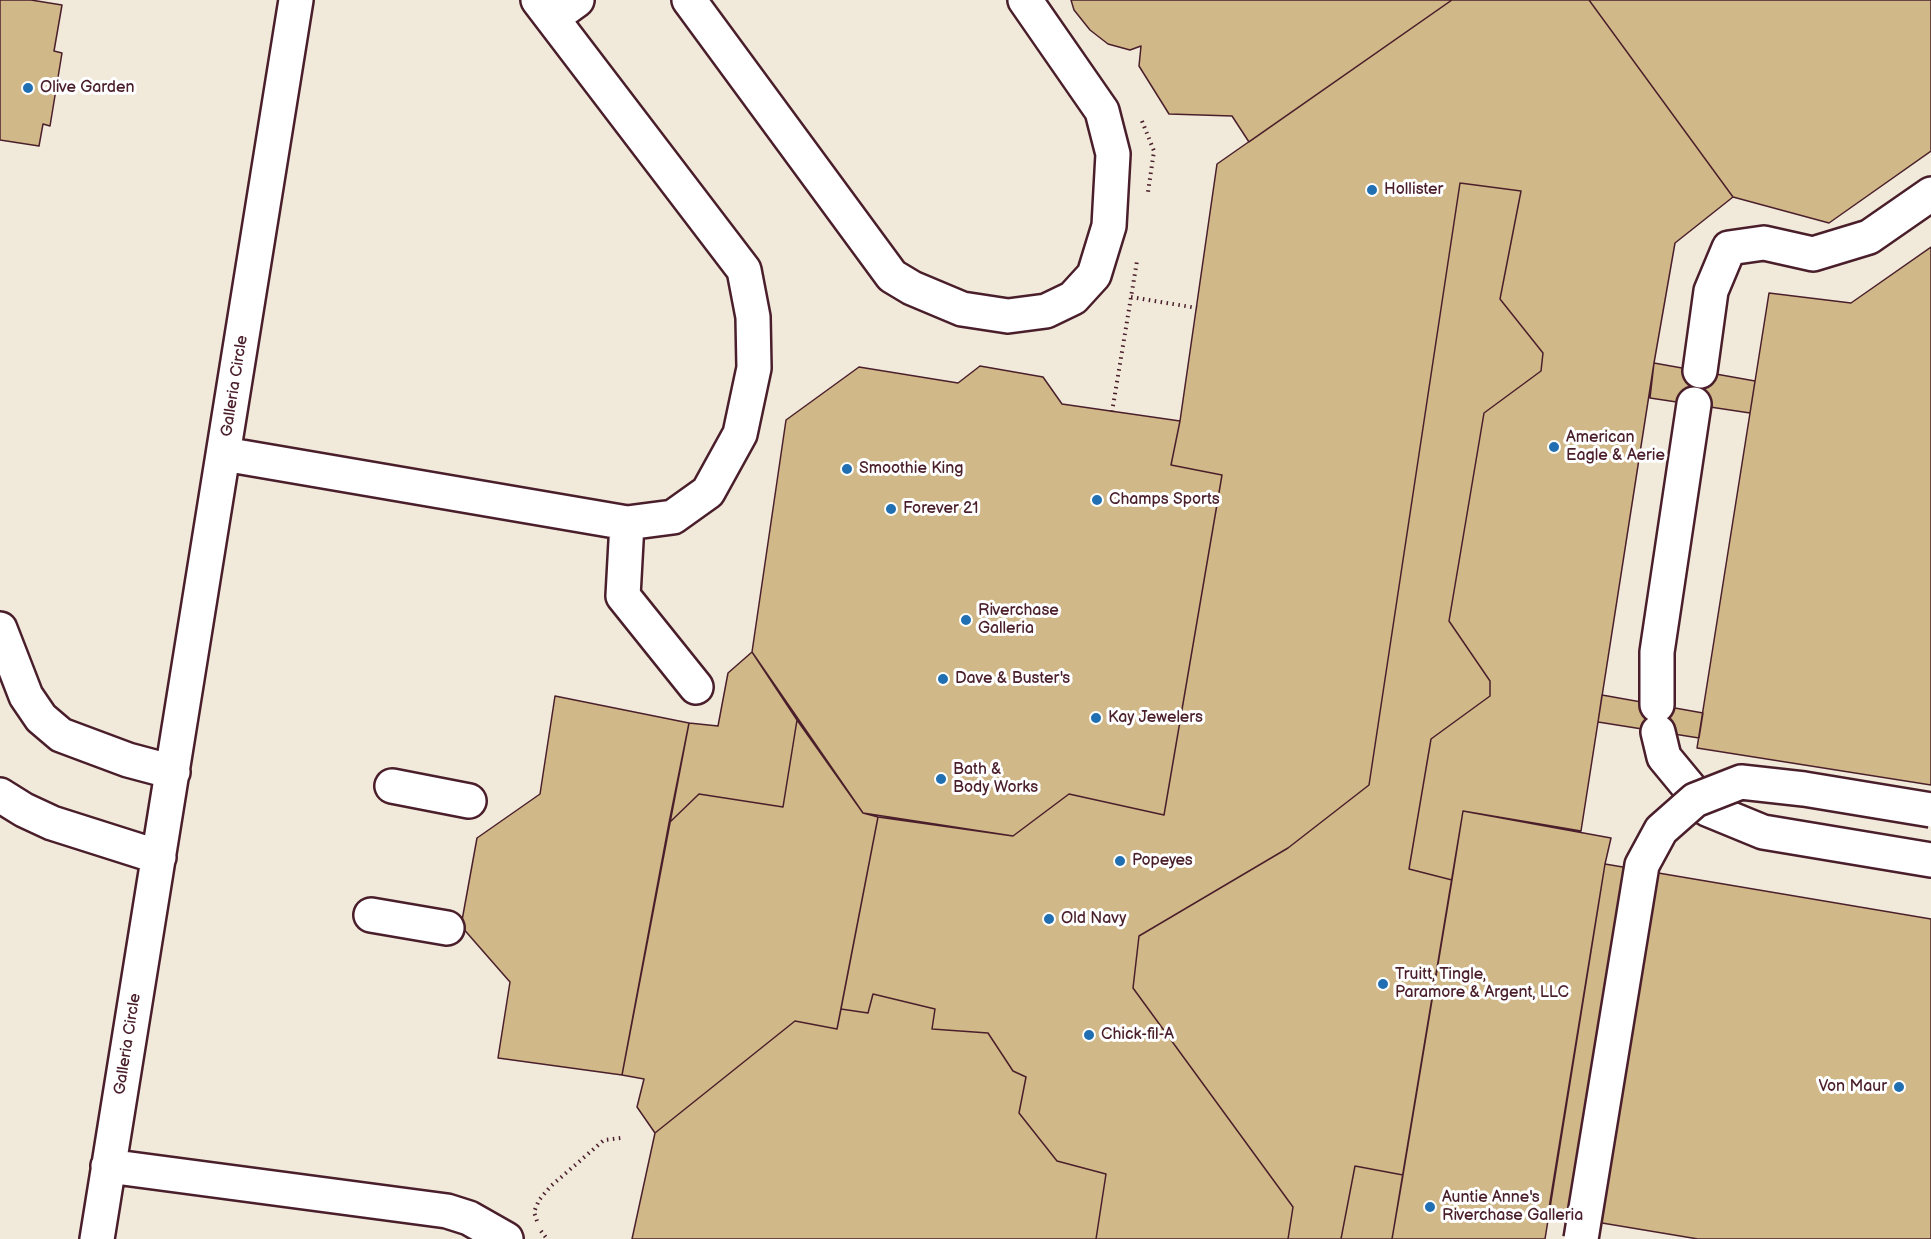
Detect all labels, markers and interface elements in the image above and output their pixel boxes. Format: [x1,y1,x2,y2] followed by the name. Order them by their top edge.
[40,78,134,98] place label: Olive Garden
[21,81,35,95] marker: Olive Garden
[1384,180,1443,200] place label: Hollister
[1365,183,1379,197] marker: Hollister
[218,334,252,438] street label: Galleria Circle
[1566,428,1665,466] place label: American Eagle & Aerie
[1547,440,1561,454] marker: American Eagle & Aerie
[859,459,964,479] place label: Smoothie King
[840,462,854,476] marker: Smoothie King
[1109,490,1220,510] place label: Champs Sports
[1090,493,1104,507] marker: Champs Sports
[903,499,978,519] place label: Forever 21
[884,502,898,516] marker: Forever 21
[978,601,1059,639] place label: Riverchase Galleria
[959,613,973,627] marker: Riverchase Galleria
[955,669,1070,689] place label: Dave & Buster's
[936,672,950,686] marker: Dave & Buster's
[1108,708,1203,728] place label: Kay Jewelers
[1089,711,1103,725] marker: Kay Jewelers
[953,760,1038,798] place label: Bath & Body Works
[934,772,948,786] marker: Bath & Body Works
[1132,851,1193,871] place label: Popeyes
[1113,854,1127,868] marker: Popeyes
[1061,909,1127,929] place label: Old Navy
[1042,912,1056,926] marker: Old Navy
[1395,965,1569,1003] place label: Truitt, Tingle, Paramore & Argent, LLC
[1376,977,1390,991] marker: Truitt, Tingle, Paramore & Argent, LLC
[111,992,145,1096] street label: Galleria Circle
[1101,1025,1174,1045] place label: Chick-fil-A
[1082,1028,1096,1042] marker: Chick-fil-A
[1818,1077,1887,1097] place label: Von Maur
[1892,1080,1906,1094] marker: Von Maur
[1442,1188,1583,1226] place label: Auntie Anne's Riverchase Galleria
[1423,1200,1437,1214] marker: Auntie Anne's Riverchase Galleria

